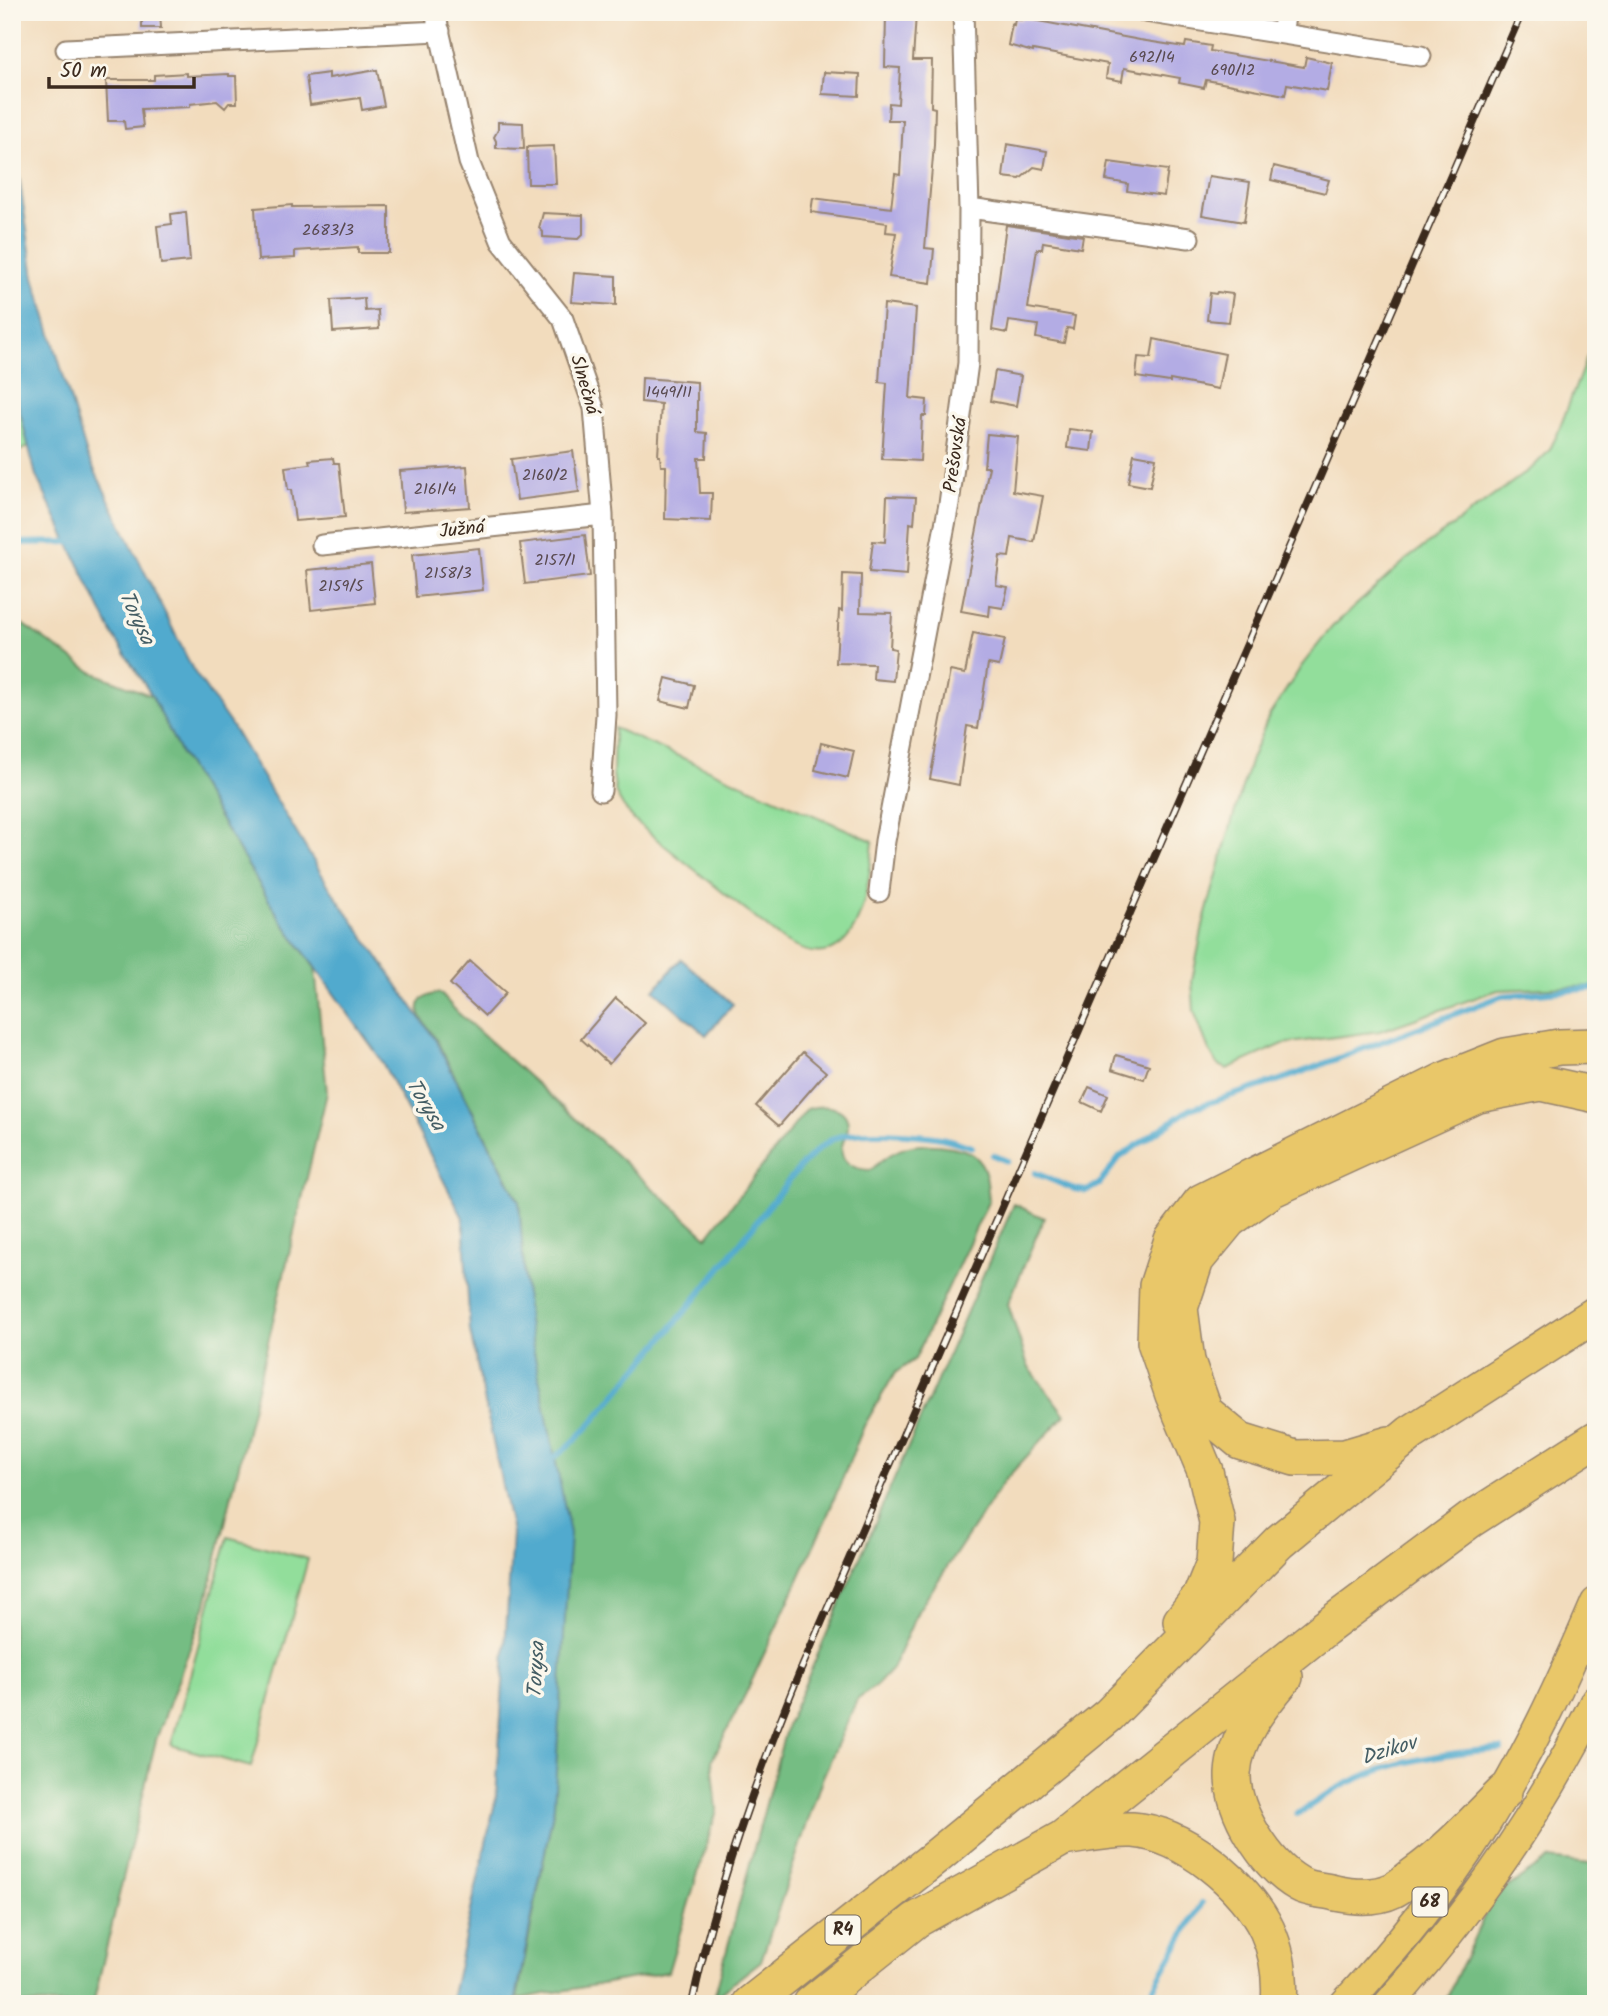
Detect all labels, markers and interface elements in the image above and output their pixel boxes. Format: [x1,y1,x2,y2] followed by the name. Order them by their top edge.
[1129,45,1175,70] house number: 692/14
[49,46,194,90] scale bar
[60,55,107,88] text: 50 m
[1211,58,1255,83] house number: 690/12
[302,218,354,243] house number: 2683/3
[561,352,607,420] street label: Slnečná
[646,380,692,405] house number: 1449/11
[936,413,976,495] street label: Prešovská
[522,463,568,488] house number: 2160/2
[414,477,457,502] house number: 2161/4
[438,513,488,547] street label: Južná
[535,548,575,573] house number: 2157/1
[424,561,472,586] house number: 2158/3
[319,574,365,599] house number: 2159/5
[109,585,163,652] water label: Torysa
[396,1072,454,1139] water label: Torysa
[519,1640,555,1699] water label: Torysa
[1357,1726,1424,1775] water label: Dzikov
[1412,1888,1448,1916] road number: 68
[826,1916,860,1944] road number: R4

